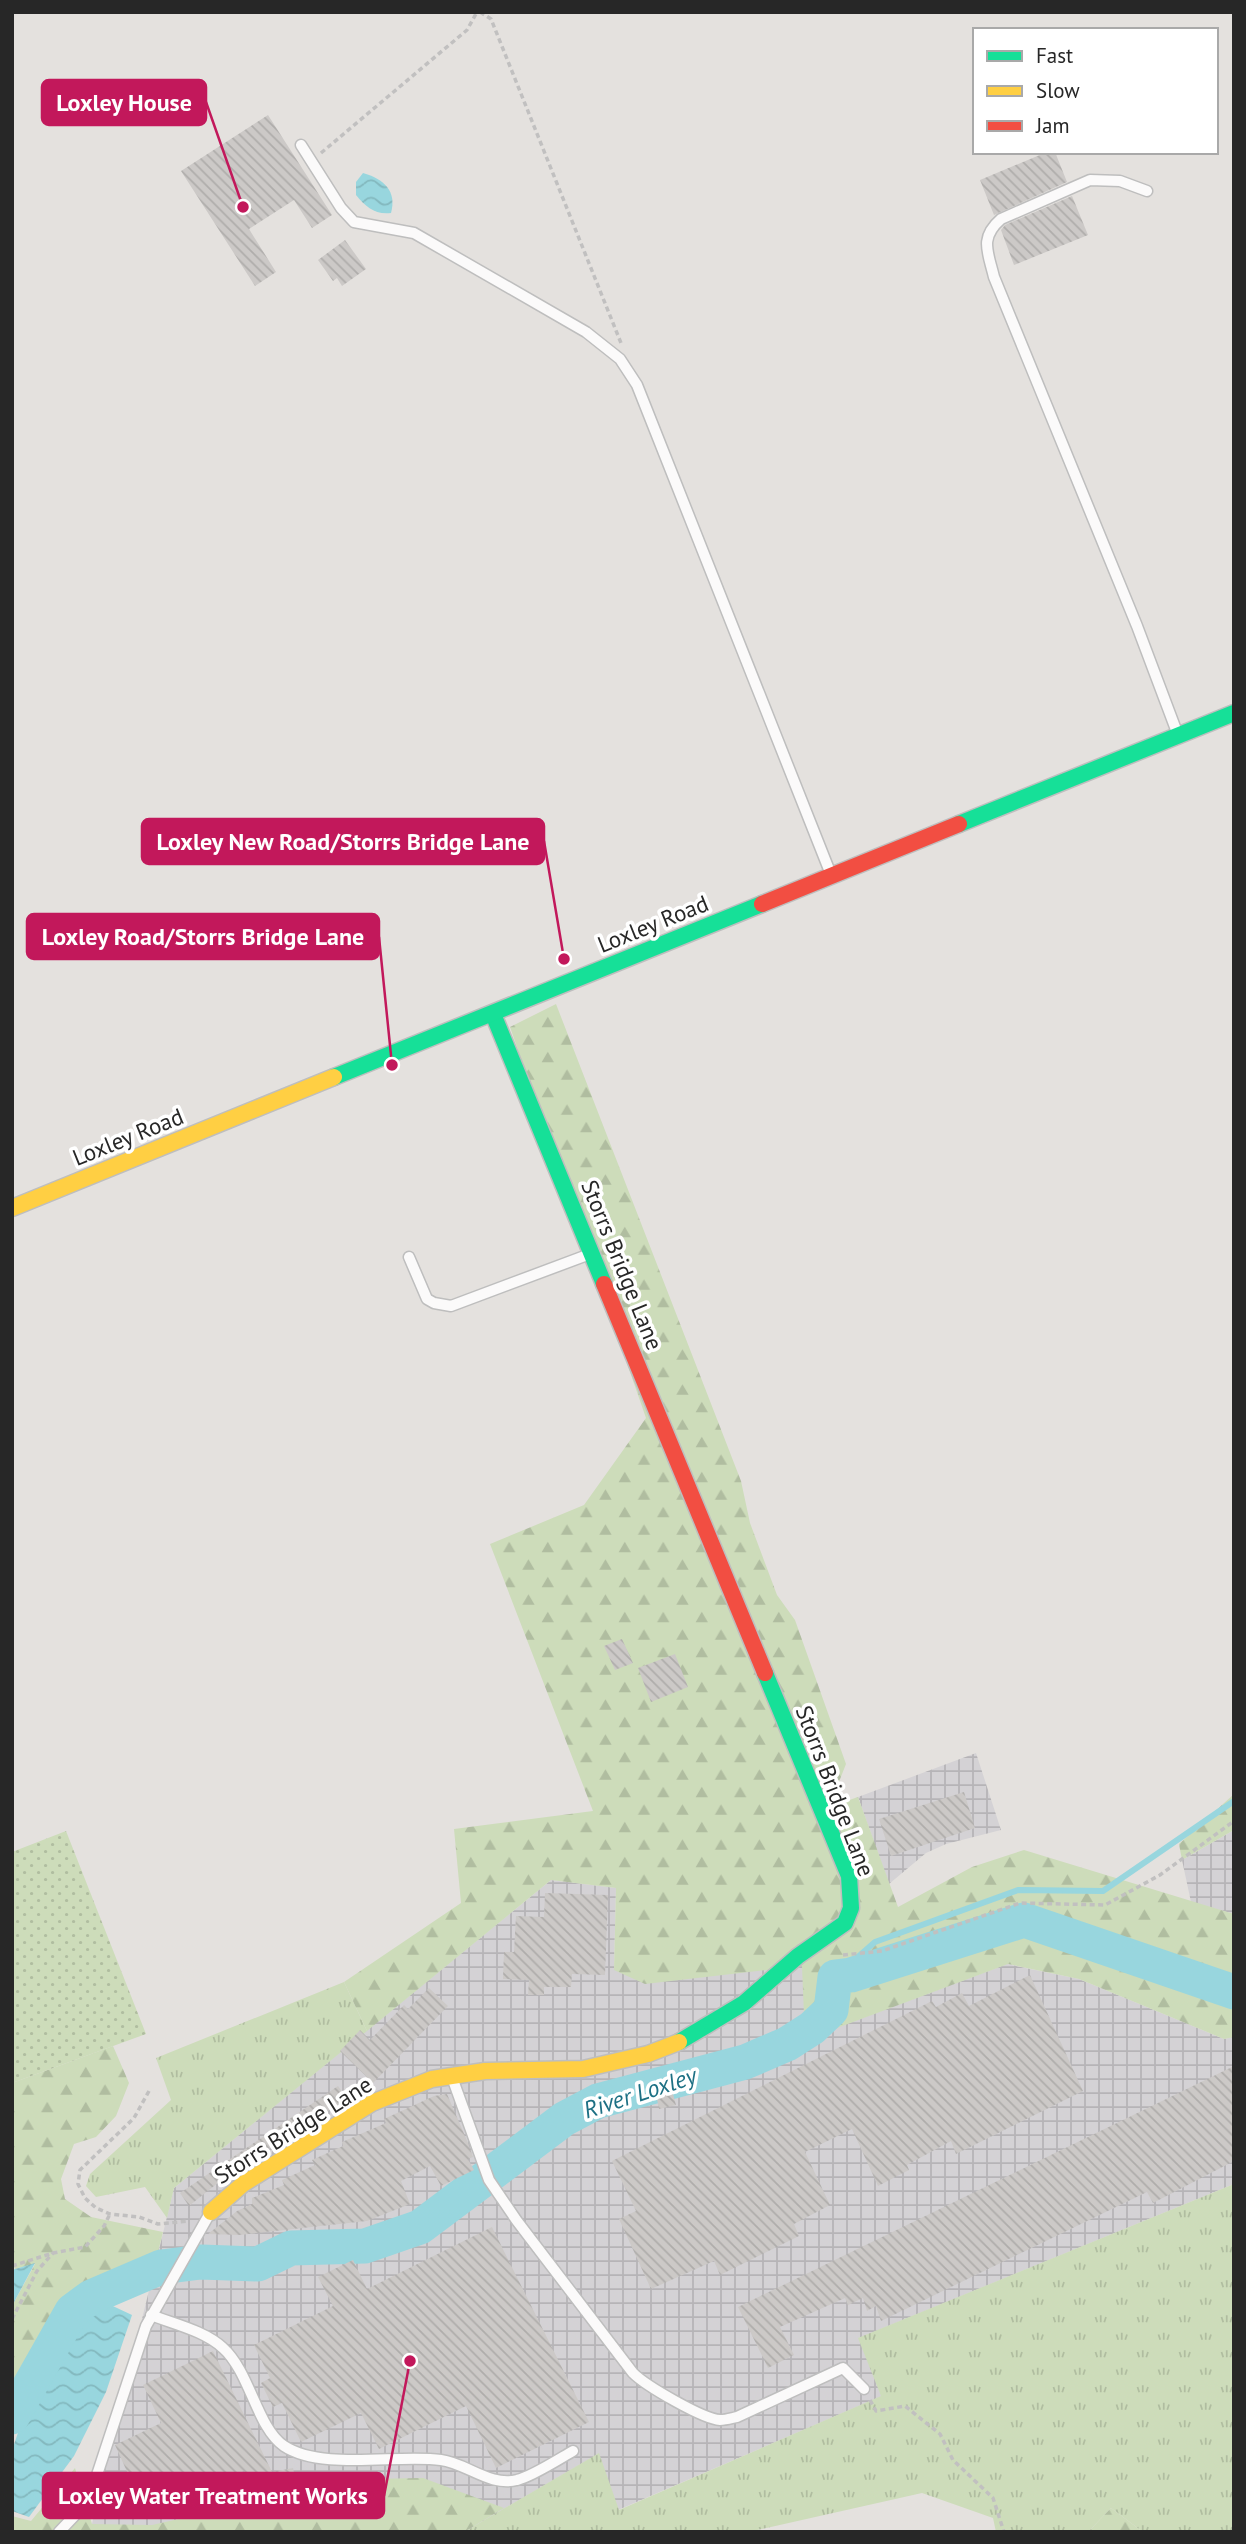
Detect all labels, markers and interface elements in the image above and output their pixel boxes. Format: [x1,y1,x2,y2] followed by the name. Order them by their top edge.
[973,28,1218,154] legend
[1036,42,1073,69] text: Fast
[1036,77,1080,104] text: Slow
[42,80,206,125] callout: Loxley House
[56,87,192,118] text: Loxley House
[1035,112,1070,139] text: Jam
[142,819,544,864] callout: Loxley New Road/Storrs Bridge Lane
[156,826,530,857] text: Loxley New Road/Storrs Bridge Lane
[593,888,712,959] street label: Loxley Road
[27,914,379,959] callout: Loxley Road/Storrs Bridge Lane
[42,921,364,952] text: Loxley Road/Storrs Bridge Lane
[68,1101,187,1172] street label: Loxley Road
[575,1176,670,1354] street label: Storrs Bridge Lane
[790,1701,881,1880] street label: Storrs Bridge Lane
[579,2059,702,2125] water label: River Loxley
[208,2069,377,2190] street label: Storrs Bridge Lane
[43,2473,384,2518] callout: Loxley Water Treatment Works
[58,2480,368,2511] text: Loxley Water Treatment Works

